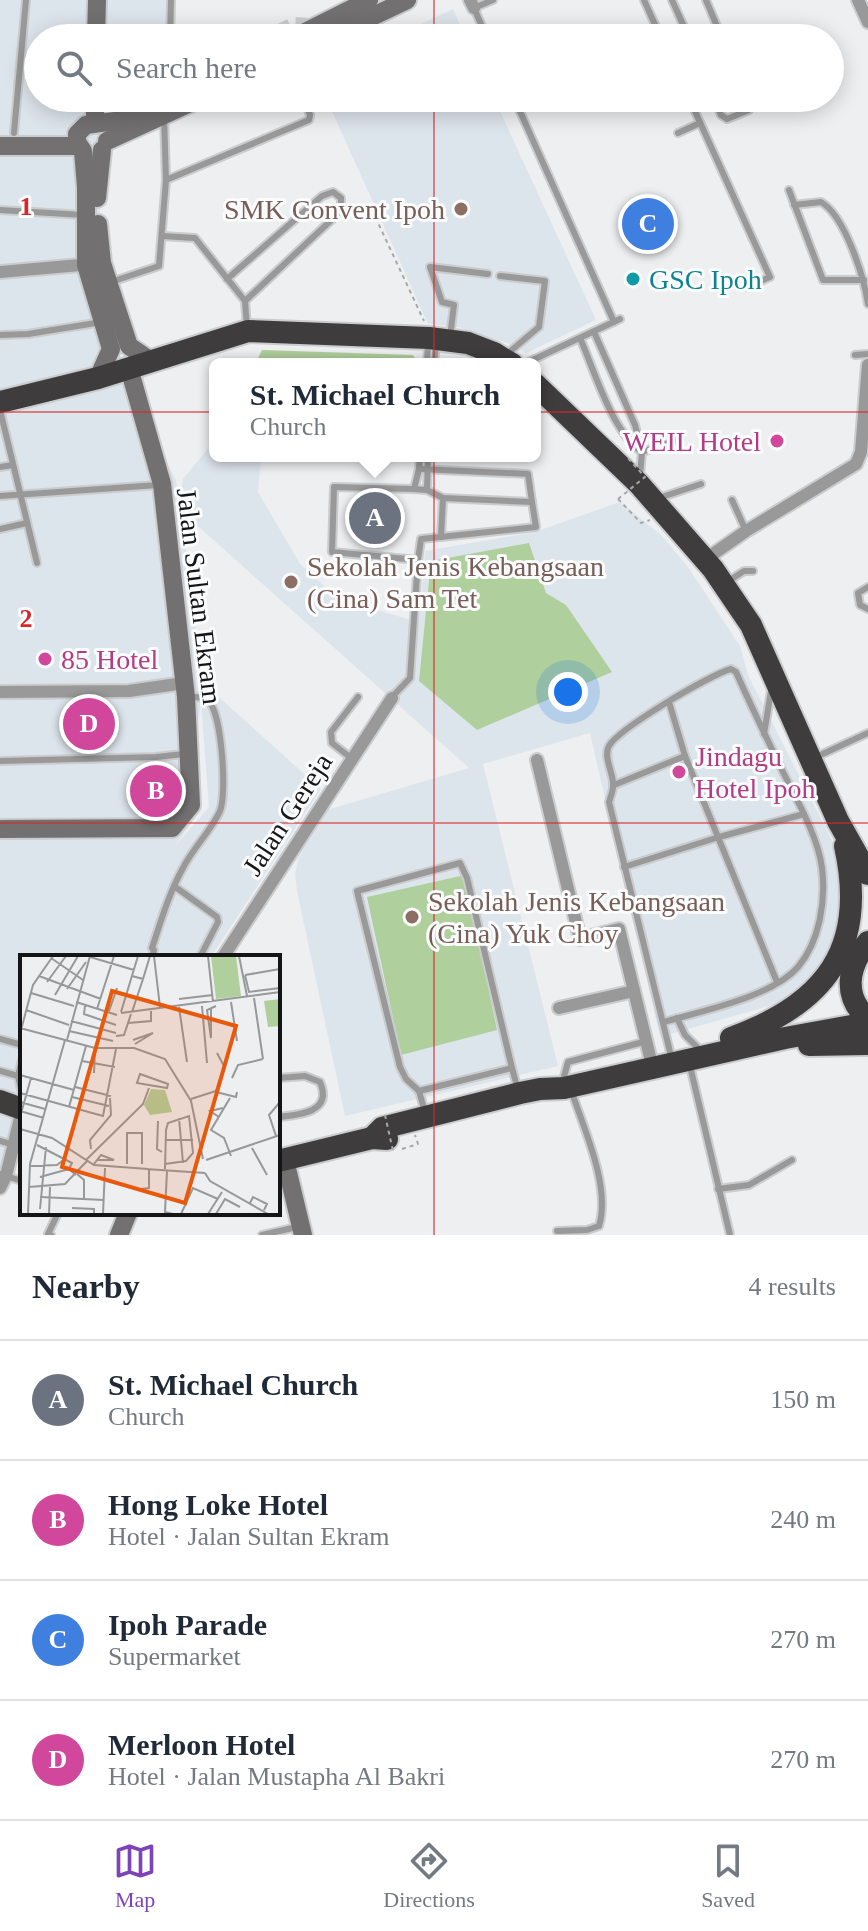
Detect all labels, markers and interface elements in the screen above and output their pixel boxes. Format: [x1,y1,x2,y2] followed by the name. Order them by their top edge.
[24,24,844,112] search box
[52,46,96,90] icon: search
[116,51,257,84] text: Search here
[20,192,33,221] text: 1
[224,194,445,225] place label: SMK Convent Ipoh
[622,194,674,254] pin: C
[452,200,470,218] marker: SMK Convent Ipoh
[649,264,762,295] place label: GSC Ipoh
[624,270,642,288] marker: GSC Ipoh
[209,358,541,462] popup
[250,378,500,411] text: St. Michael Church
[250,412,326,441] text: Church
[623,426,761,457] place label: WEIL Hotel
[768,432,786,450] marker: WEIL Hotel
[171,486,228,706] street label: Jalan Sultan Ekram
[349,488,401,548] pin: A
[307,551,604,614] place label: Sekolah Jenis Kebangsaan (Cina) Sam Tet
[282,573,300,591] marker: Sekolah Jenis Kebangsaan (Cina) Sam Tet
[20,604,33,633] text: 2
[61,644,158,675] place label: 85 Hotel
[36,650,54,668] marker: 85 Hotel
[548,672,588,712] your location
[63,694,115,754] pin: D
[695,741,816,804] place label: Jindagu Hotel Ipoh
[237,747,339,881] street label: Jalan Gereja
[130,761,182,821] pin: B
[670,763,688,781] marker: Jindagu Hotel Ipoh
[428,886,725,949] place label: Sekolah Jenis Kebangsaan (Cina) Yuk Choy
[403,908,421,926] marker: Sekolah Jenis Kebangsaan (Cina) Yuk Choy
[20,955,280,1215] inset map
[32,1268,140,1305] text: Nearby
[749,1272,836,1301] text: 4 results
[108,1368,358,1401] text: St. Michael Church
[49,1385,67,1414] text: A
[770,1385,836,1414] text: 150 m
[108,1402,185,1431] text: Church
[108,1488,328,1521] text: Hong Loke Hotel
[49,1505,67,1534] text: B
[770,1505,836,1534] text: 240 m
[108,1522,390,1551] text: Hotel · Jalan Sultan Ekram
[108,1608,267,1641] text: Ipoh Parade
[49,1625,67,1654] text: C
[770,1625,836,1654] text: 270 m
[108,1642,241,1671] text: Supermarket
[108,1728,295,1761] text: Merloon Hotel
[49,1745,67,1774] text: D
[770,1745,836,1774] text: 270 m
[108,1762,445,1791] text: Hotel · Jalan Mustapha Al Bakri
[113,1839,157,1913] tab: Map
[383,1839,475,1913] tab: Directions
[701,1839,755,1913] tab: Saved

